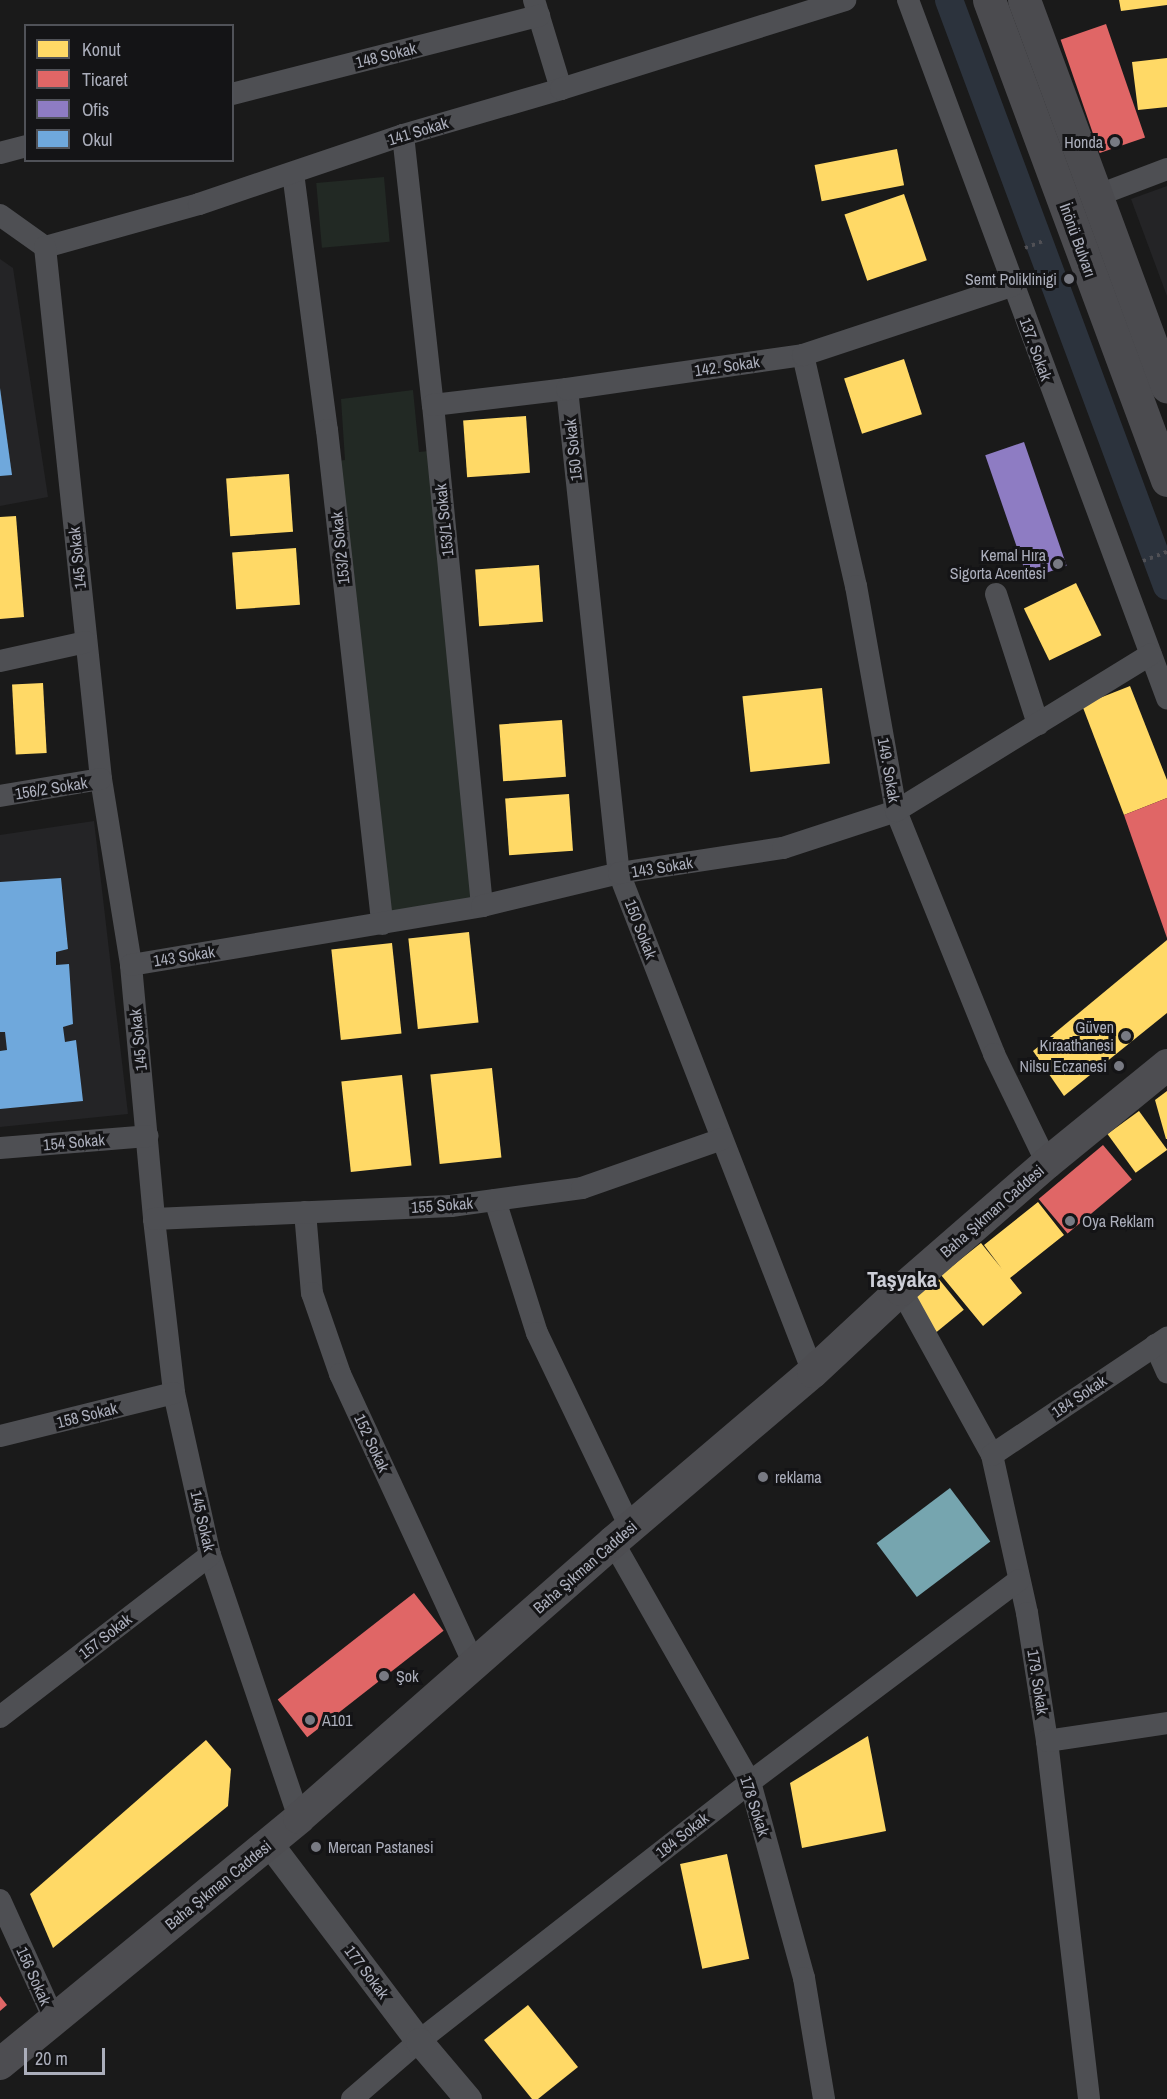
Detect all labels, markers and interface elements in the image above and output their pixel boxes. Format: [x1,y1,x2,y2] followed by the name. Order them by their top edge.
[24,24,234,162] legend
[82,37,121,62] text: Konut
[354,38,418,72] street label: 148 Sokak
[82,67,128,92] text: Ticaret
[82,97,109,122] text: Ofis
[386,113,450,149] street label: 141 Sokak
[82,127,112,152] text: Okul
[1064,132,1103,152] place label: Honda
[1108,135,1122,149] marker: Honda
[1056,200,1100,280] street label: İnönü Bulvarı
[965,269,1057,289] place label: Semt Poliklinigi
[1062,272,1076,286] marker: Semt Poliklinigi
[1016,315,1056,383] street label: 137. Sokak
[693,352,761,380] street label: 142. Sokak
[560,418,586,482] street label: 150 Sokak
[431,483,457,557] street label: 153/1 Sokak
[327,511,353,585] street label: 153/2 Sokak
[64,526,90,590] street label: 145 Sokak
[949,545,1046,583] place label: Kemal Hıra Sigorta Acentesi
[1051,557,1065,571] marker: Kemal Hıra Sigorta Acentesi
[874,736,904,804] street label: 149. Sokak
[13,773,89,803] street label: 156/2 Sokak
[630,853,694,881] street label: 143 Sokak
[621,897,661,961] street label: 150 Sokak
[152,942,216,970] street label: 143 Sokak
[125,1008,151,1072] street label: 145 Sokak
[1040,1017,1114,1055] place label: Güven Kıraathanesi
[1119,1029,1133,1043] marker: Güven Kıraathanesi
[1019,1056,1107,1076] place label: Nilsu Eczanesi
[1112,1059,1126,1073] marker: Nilsu Eczanesi
[42,1130,106,1154] street label: 154 Sokak
[936,1161,1048,1261] street label: Baha Şıkman Caddesi
[410,1193,474,1217] street label: 155 Sokak
[1082,1211,1154,1231] place label: Oya Reklam
[1063,1214,1077,1228] marker: Oya Reklam
[867,1267,937,1293] district label: Taşyaka
[1048,1371,1110,1421] street label: 184 Sokak
[55,1398,119,1432] street label: 158 Sokak
[350,1411,394,1475] street label: 152 Sokak
[775,1467,822,1487] place label: reklama
[756,1470,770,1484] marker: reklama
[187,1489,219,1553] street label: 145 Sokak
[529,1517,641,1617] street label: Baha Şıkman Caddesi
[75,1609,135,1663] street label: 157 Sokak
[1023,1648,1053,1716] street label: 179. Sokak
[396,1666,419,1686] place label: Şok
[377,1669,391,1683] marker: Şok
[322,1710,353,1730] place label: A101
[303,1713,317,1727] marker: A101
[736,1774,774,1838] street label: 178 Sokak
[652,1808,712,1862] street label: 184 Sokak
[161,1836,275,1934] street label: Baha Şıkman Caddesi
[328,1837,434,1857] place label: Mercan Pastanesi
[309,1840,323,1854] marker: Mercan Pastanesi
[341,1941,393,2003] street label: 177 Sokak
[13,1944,55,2008] street label: 156 Sokak
[27,2036,108,2074] scale bar
[35,2046,68,2071] text: 20 m

